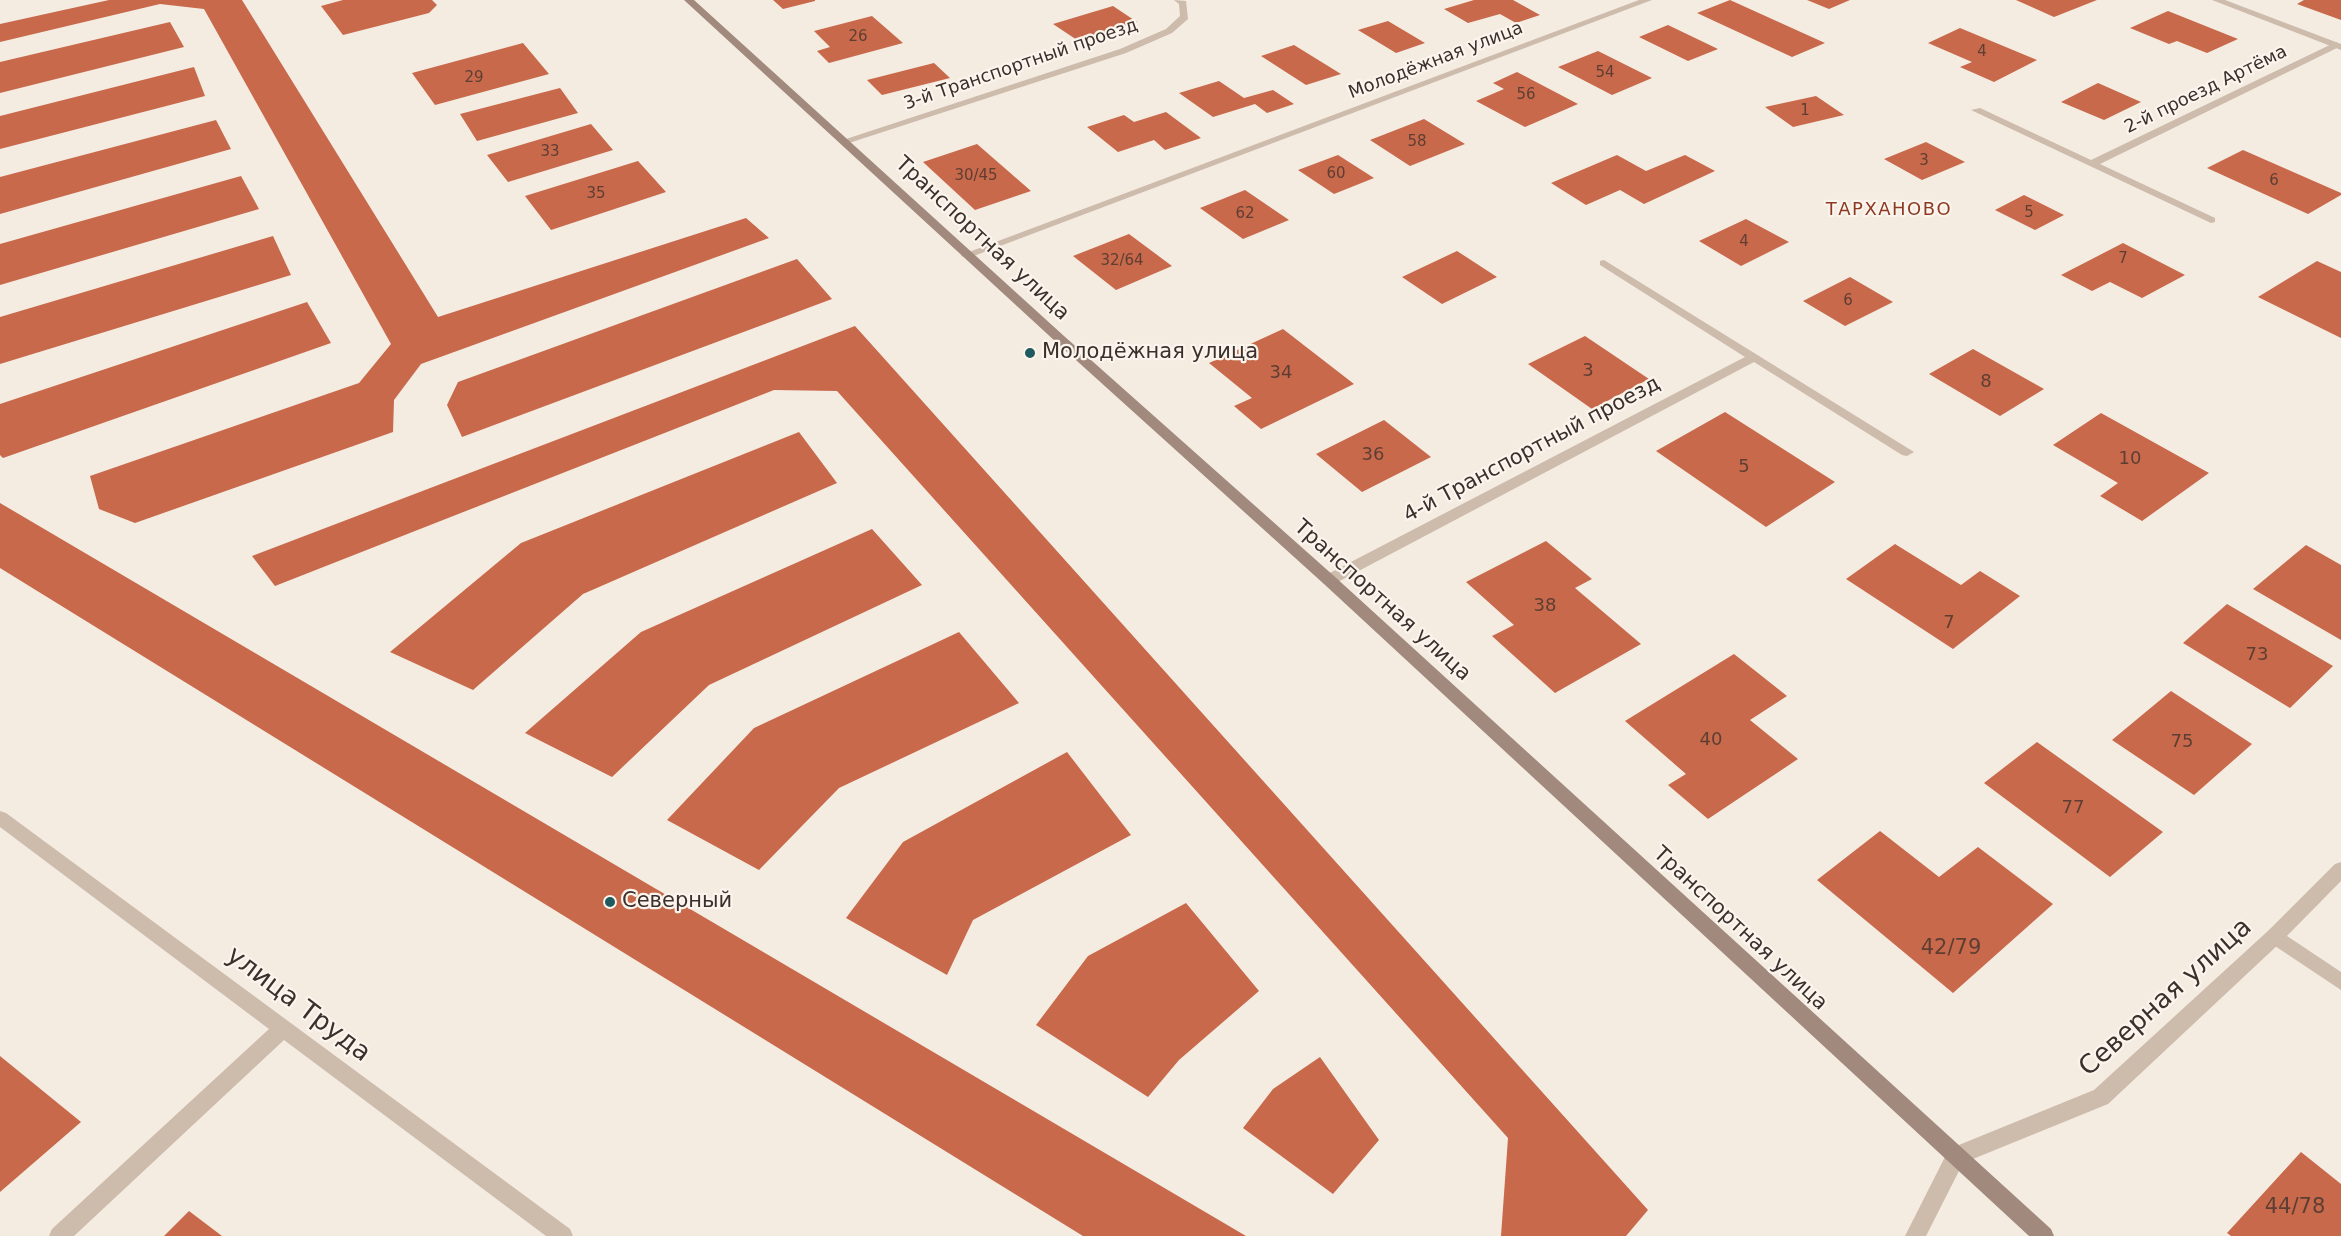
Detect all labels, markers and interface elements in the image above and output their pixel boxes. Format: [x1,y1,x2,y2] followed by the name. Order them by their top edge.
[901,15,1141,115] street label: 3-й Транспортный проезд
[1346,18,1526,104] street label: Молодёжная улица
[848,28,868,46] house number: 26
[2121,41,2291,139] street label: 2-й проезд Артёма
[1977,43,1987,61] house number: 4
[1595,64,1615,82] house number: 54
[464,69,484,87] house number: 29
[1516,86,1536,104] house number: 56
[1800,102,1810,120] house number: 1
[1407,133,1427,151] house number: 58
[540,143,560,161] house number: 33
[890,152,1074,326] street label: Транспортная улица
[1919,152,1929,170] house number: 3
[1326,165,1346,183] house number: 60
[954,167,998,185] house number: 30/45
[2269,172,2279,190] house number: 6
[586,185,606,203] house number: 35
[1826,199,1952,221] district label: ТАРХАНОВО
[2024,204,2034,222] house number: 5
[1235,205,1255,223] house number: 62
[1739,233,1749,251] house number: 4
[2118,250,2128,268] house number: 7
[1100,252,1144,270] house number: 32/64
[1843,292,1853,310] house number: 6
[1042,340,1258,366] place label: Молодёжная улица
[1023,346,1037,360] marker: Молодёжная улица
[1582,360,1594,382] house number: 3
[1270,362,1292,384] house number: 34
[1980,371,1992,393] house number: 8
[1399,372,1665,528] street label: 4-й Транспортный проезд
[1362,444,1384,466] house number: 36
[2119,448,2141,470] house number: 10
[1738,456,1750,478] house number: 5
[1288,515,1476,687] street label: Транспортная улица
[1534,595,1556,617] house number: 38
[1943,612,1955,634] house number: 7
[2246,644,2268,666] house number: 73
[1700,729,1722,751] house number: 40
[2171,731,2193,753] house number: 75
[2062,797,2084,819] house number: 77
[1648,842,1832,1016] street label: Транспортная улица
[622,889,732,915] place label: Северный
[603,895,617,909] marker: Северный
[2073,912,2259,1084] street label: Северная улица
[1921,936,1981,962] house number: 42/79
[220,941,376,1069] street label: улица Труда
[2265,1195,2325,1221] house number: 44/78

